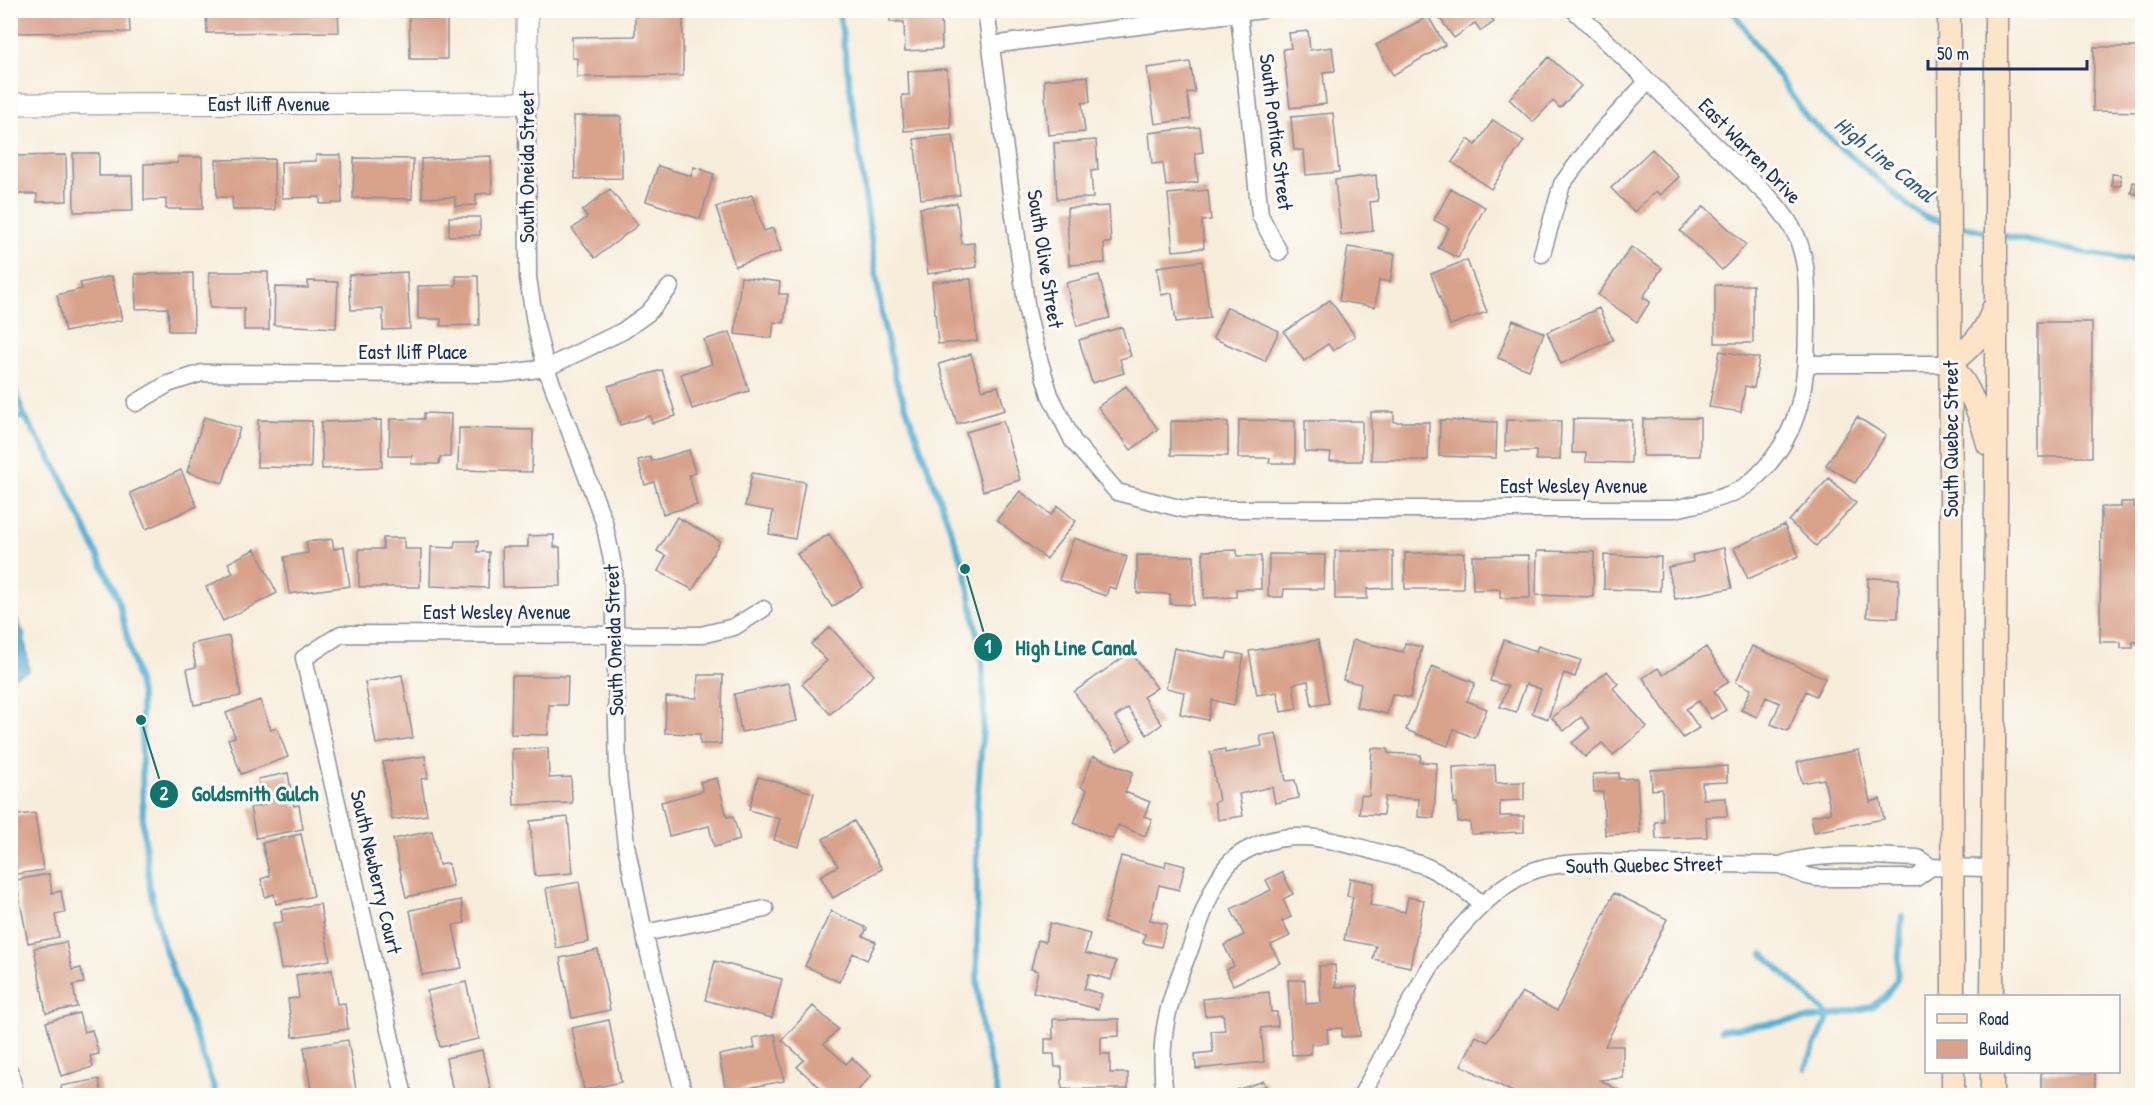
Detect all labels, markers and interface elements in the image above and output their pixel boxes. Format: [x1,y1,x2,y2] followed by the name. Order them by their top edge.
[1928,33,2087,71] scale bar
[1937,41,1969,66] text: 50 m
[1253,52,1301,213] street label: South Pontiac Street
[208,89,330,118] street label: East Iliff Avenue
[512,90,541,243] street label: South Oneida Street
[1692,91,1808,210] street label: East Warren Drive
[1828,109,1942,210] water label: High Line Canal
[1020,188,1071,331] street label: South Olive Street
[358,337,468,366] street label: East Iliff Place
[1936,360,1965,517] street label: South Quebec Street
[1500,471,1648,500] street label: East Wesley Avenue
[596,563,631,716] street label: South Oneida Street
[423,597,571,626] street label: East Wesley Avenue
[973,627,1149,667] callout: High Line Canal
[1015,632,1138,663] text: High Line Canal
[985,634,992,659] text: 1
[149,774,330,814] callout: Goldsmith Gulch
[191,778,319,808] text: Goldsmith Gulch
[160,781,169,806] text: 2
[344,787,410,957] street label: South Newberry Court
[1565,849,1723,880] street label: South Quebec Street
[1925,995,2120,1073] legend
[1979,1006,2009,1031] text: Road
[1979,1036,2031,1061] text: Building

